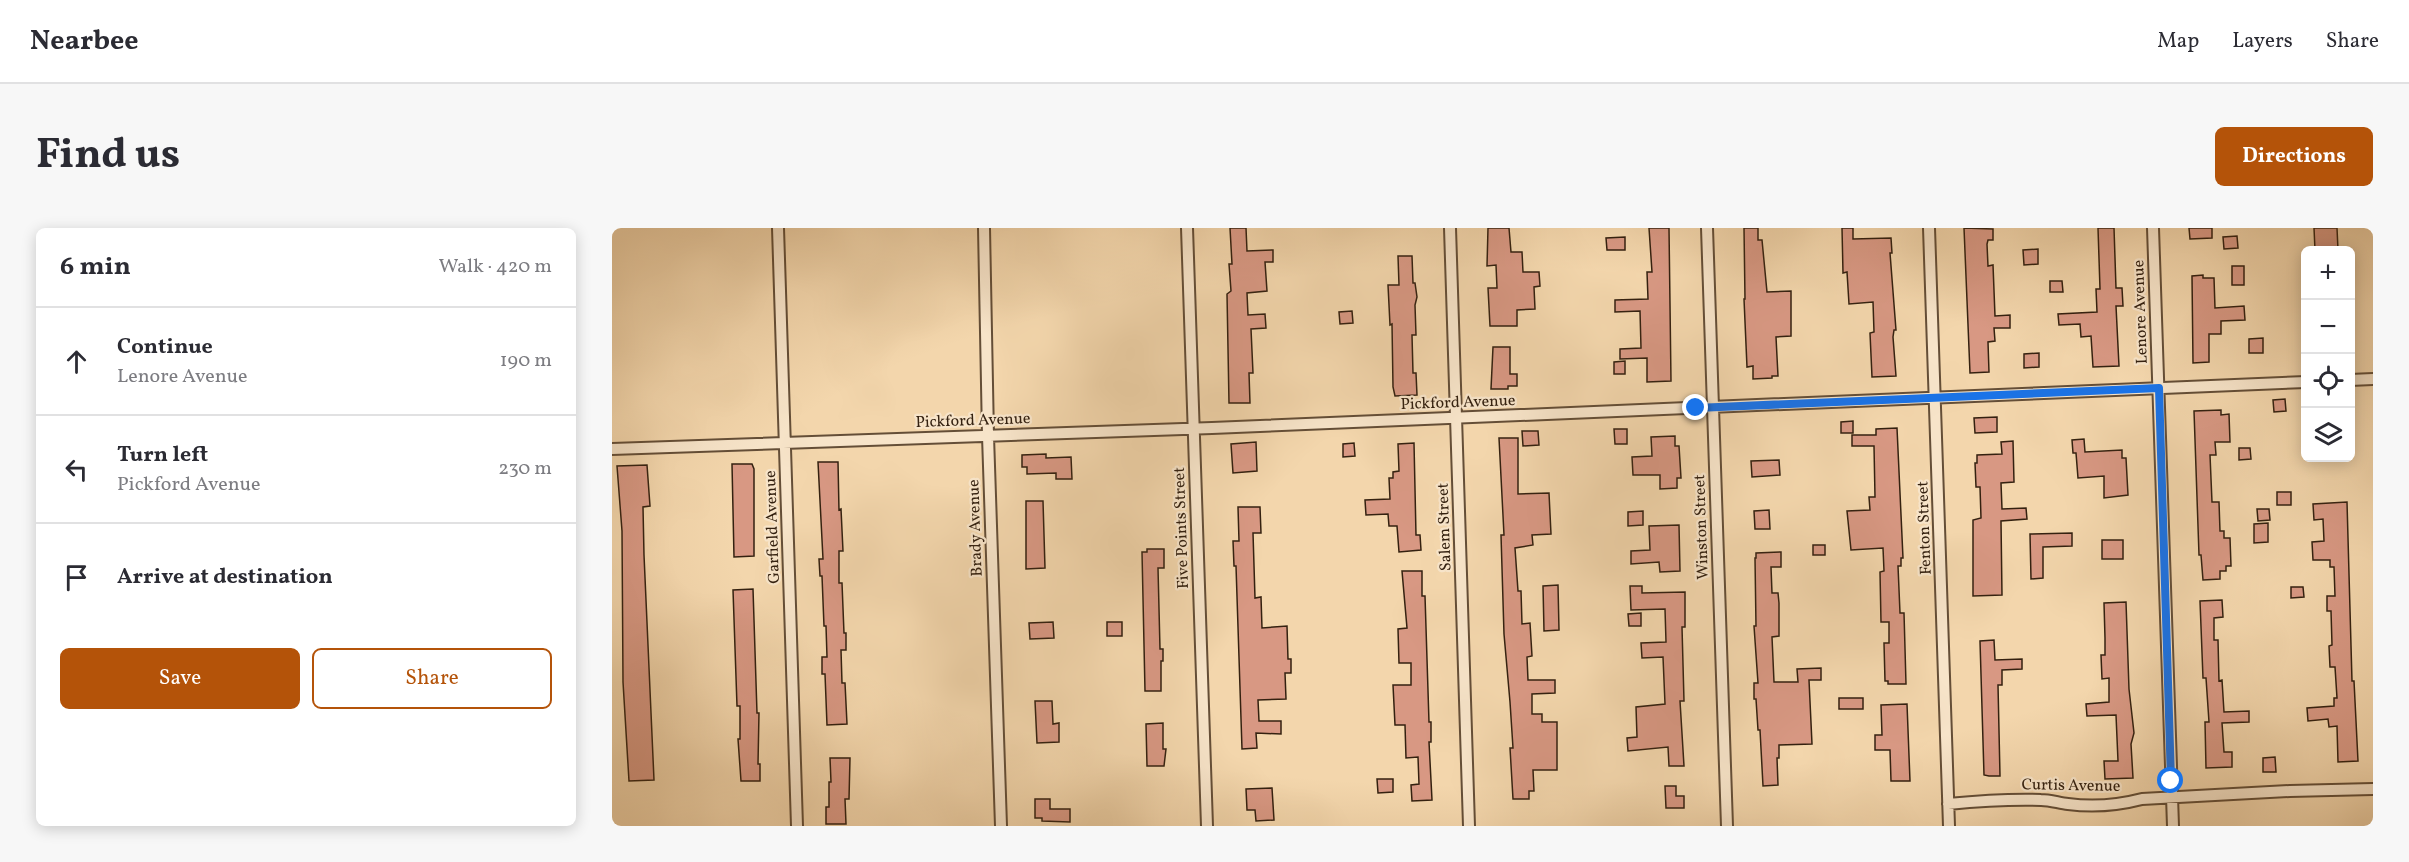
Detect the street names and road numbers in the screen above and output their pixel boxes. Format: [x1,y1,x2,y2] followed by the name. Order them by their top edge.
[2128,259,2154,365] street label: Lenore Avenue
[1400,390,1516,416] street label: Pickford Avenue
[915,408,1031,434] street label: Pickford Avenue
[1169,466,1195,589] street label: Five Points Street
[760,470,786,584] street label: Garfield Avenue
[1689,474,1715,580] street label: Winston Street
[963,479,989,577] street label: Brady Avenue
[1912,480,1938,575] street label: Fenton Street
[1432,482,1458,572] street label: Salem Street
[2021,774,2121,798] street label: Curtis Avenue

